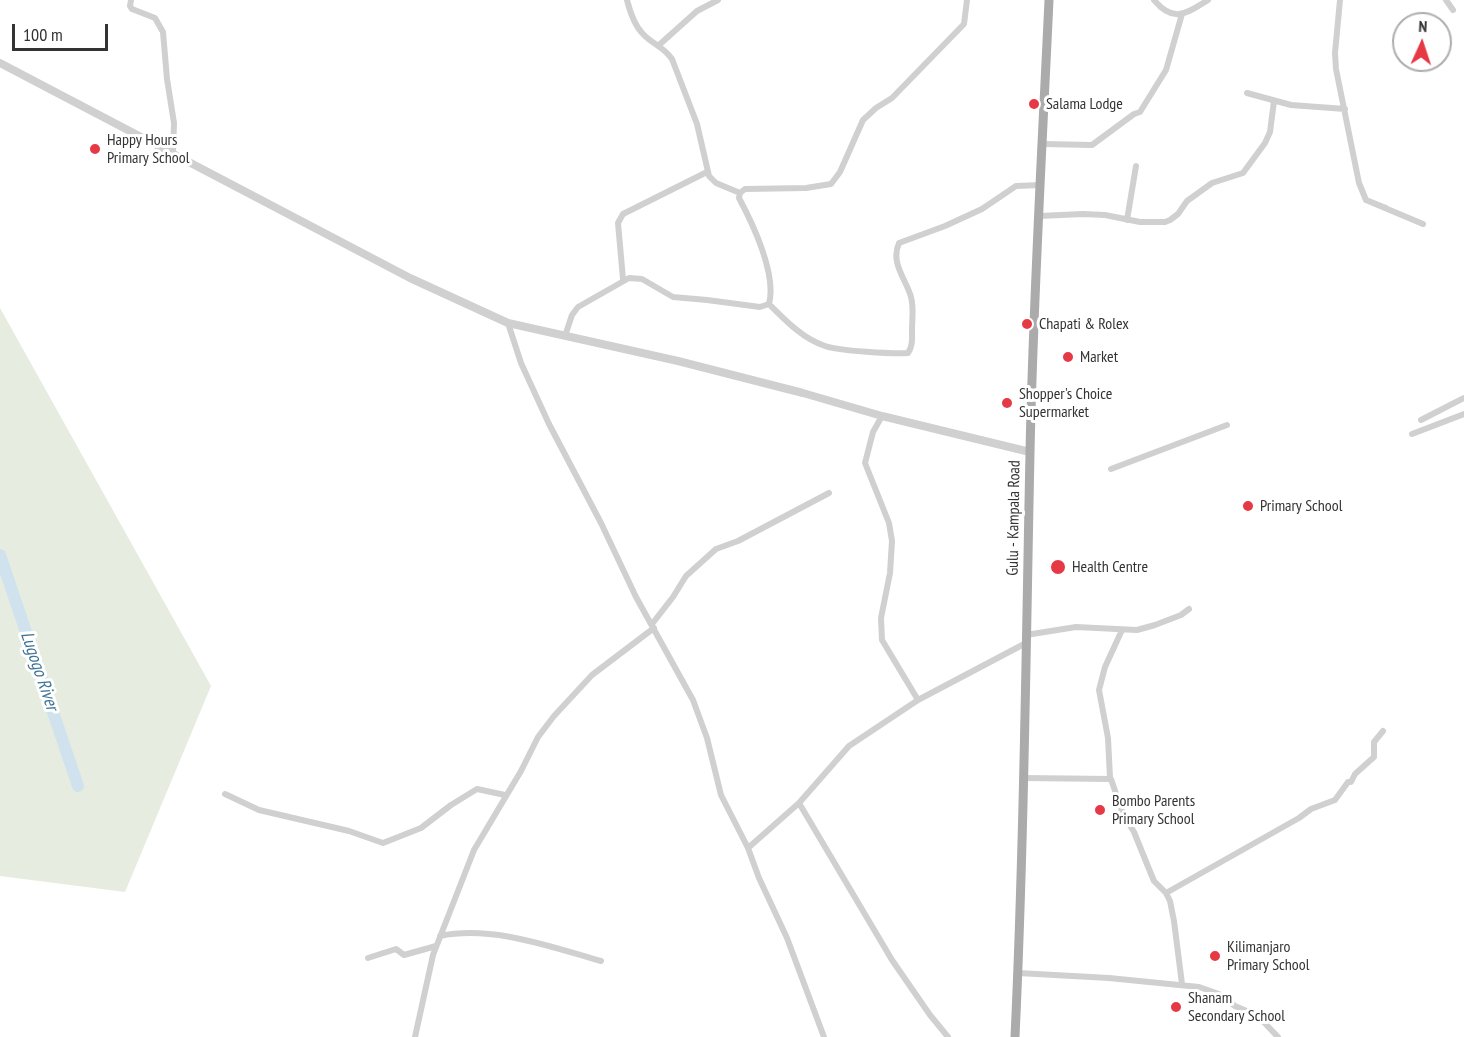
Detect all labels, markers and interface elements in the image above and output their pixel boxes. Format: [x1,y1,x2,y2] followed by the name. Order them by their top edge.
[15,12,111,50] scale bar
[1392,12,1452,72] north arrow
[1418,16,1428,36] text: N
[23,23,63,46] text: 100 m
[1046,94,1123,114] place label: Salama Lodge
[1027,97,1041,111] marker: Salama Lodge
[107,130,189,168] place label: Happy Hours Primary School
[88,142,102,156] marker: Happy Hours Primary School
[1039,314,1129,334] place label: Chapati & Rolex
[1020,317,1034,331] marker: Chapati & Rolex
[1080,347,1118,367] place label: Market
[1061,350,1075,364] marker: Market
[1019,384,1112,422] place label: Shopper's Choice Supermarket
[1000,396,1014,410] marker: Shopper's Choice Supermarket
[1003,460,1025,576] street label: Gulu - Kampala Road
[1260,496,1342,516] place label: Primary School
[1241,499,1255,513] marker: Primary School
[1072,557,1148,577] place label: Health Centre
[1049,558,1067,576] marker: Health Centre
[15,629,63,713] water label: Lugogo River
[1112,791,1195,829] place label: Bombo Parents Primary School
[1093,803,1107,817] marker: Bombo Parents Primary School
[1227,937,1309,975] place label: Kilimanjaro Primary School
[1208,949,1222,963] marker: Kilimanjaro Primary School
[1188,988,1285,1026] place label: Shanam Secondary School
[1169,1000,1183,1014] marker: Shanam Secondary School

